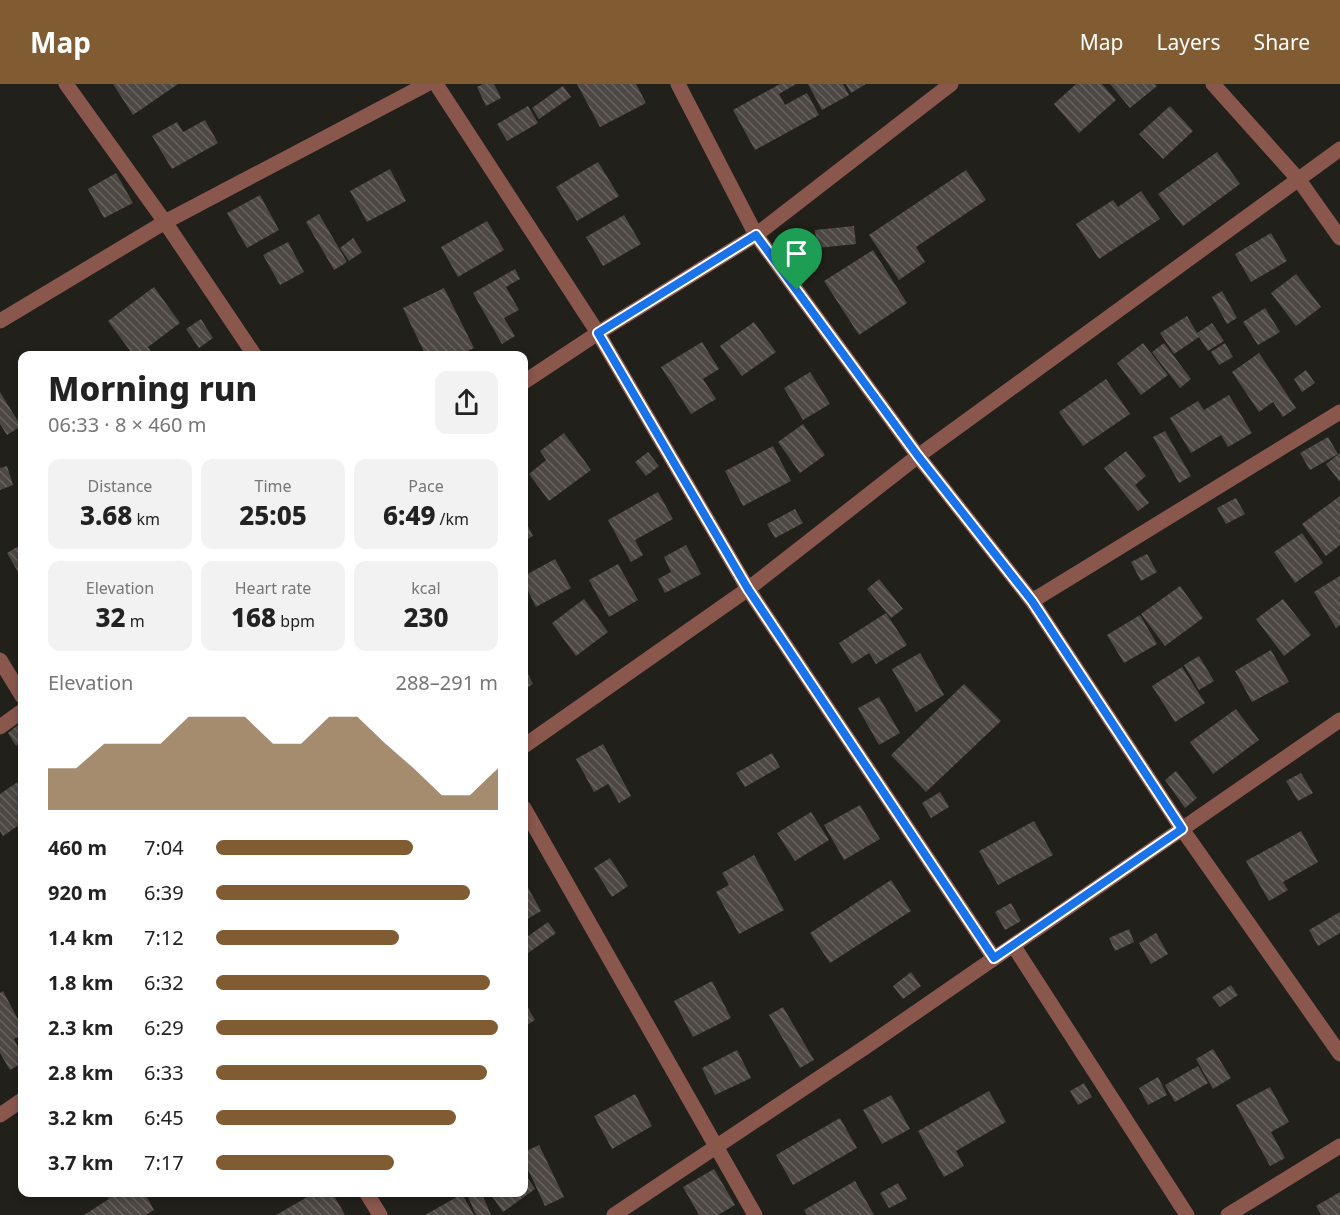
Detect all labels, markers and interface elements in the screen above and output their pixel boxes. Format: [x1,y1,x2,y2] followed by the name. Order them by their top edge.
[30,23,91,61] text: Map
[1080,28,1124,56] text: Map
[1157,28,1221,56] text: Layers
[1254,28,1310,56] text: Share
[771,228,822,290] pin
[780,237,813,270] icon: arrive
[48,366,257,411] text: Morning run
[435,371,498,434] button: share
[48,411,206,438] text: 06:33 · 8 × 460 m
[88,475,152,497] text: Distance
[254,475,292,497] text: Time
[408,475,444,497] text: Pace
[80,497,132,533] text: 3.68
[239,497,307,533] text: 25:05
[383,497,435,533] text: 6:49
[132,508,160,530] text: km
[435,508,469,530] text: /km
[86,577,154,599] text: Elevation
[235,577,311,599] text: Heart rate
[411,577,441,599] text: kcal
[95,599,125,635] text: 32
[231,599,276,635] text: 168
[403,599,449,635] text: 230
[125,610,145,632] text: m
[276,610,315,632] text: bpm
[48,669,133,696] text: Elevation
[395,669,498,696] text: 288–291 m
[48,834,107,861] text: 460 m
[144,834,184,861] text: 7:04
[48,879,107,906] text: 920 m
[144,879,184,906] text: 6:39
[48,924,114,951] text: 1.4 km
[144,924,184,951] text: 7:12
[48,969,114,996] text: 1.8 km
[144,969,184,996] text: 6:32
[48,1014,114,1041] text: 2.3 km
[144,1014,184,1041] text: 6:29
[48,1059,114,1086] text: 2.8 km
[144,1059,184,1086] text: 6:33
[48,1104,114,1131] text: 3.2 km
[144,1104,184,1131] text: 6:45
[48,1149,114,1176] text: 3.7 km
[144,1149,184,1176] text: 7:17

